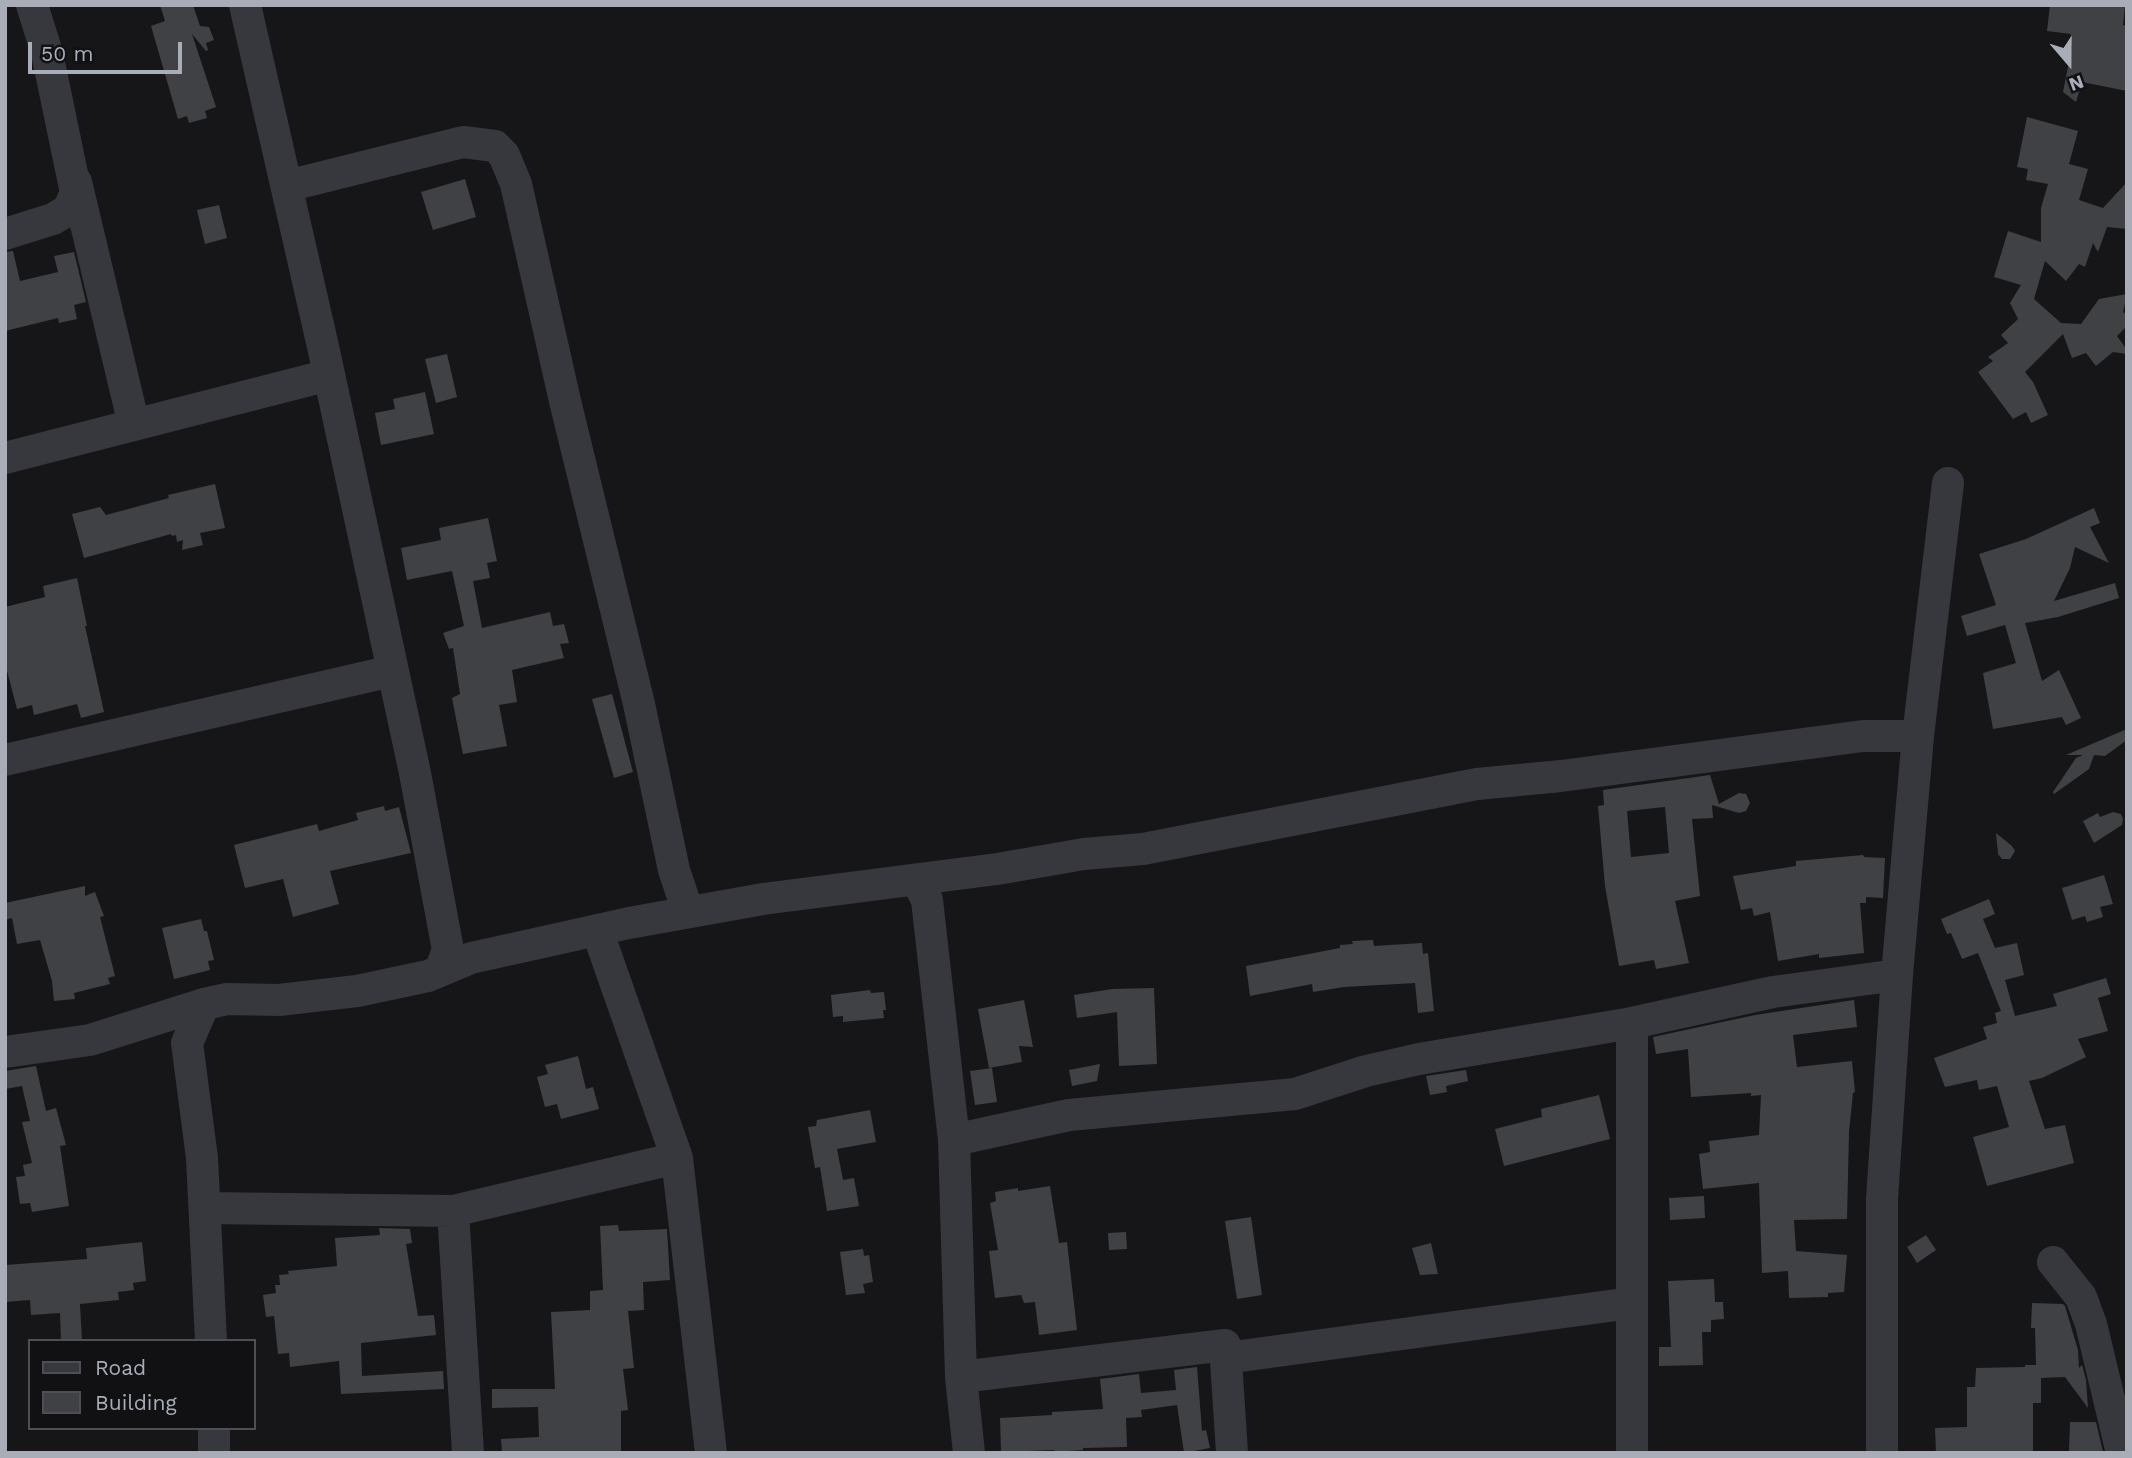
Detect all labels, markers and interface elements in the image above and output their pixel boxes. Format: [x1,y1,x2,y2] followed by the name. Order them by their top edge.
[32,28,186,72] scale bar
[2034,28,2104,98] north arrow
[41,41,93,66] text: 50 m
[2066,70,2087,96] text: N
[28,1339,256,1430] legend
[95,1355,146,1380] text: Road
[95,1390,177,1415] text: Building

